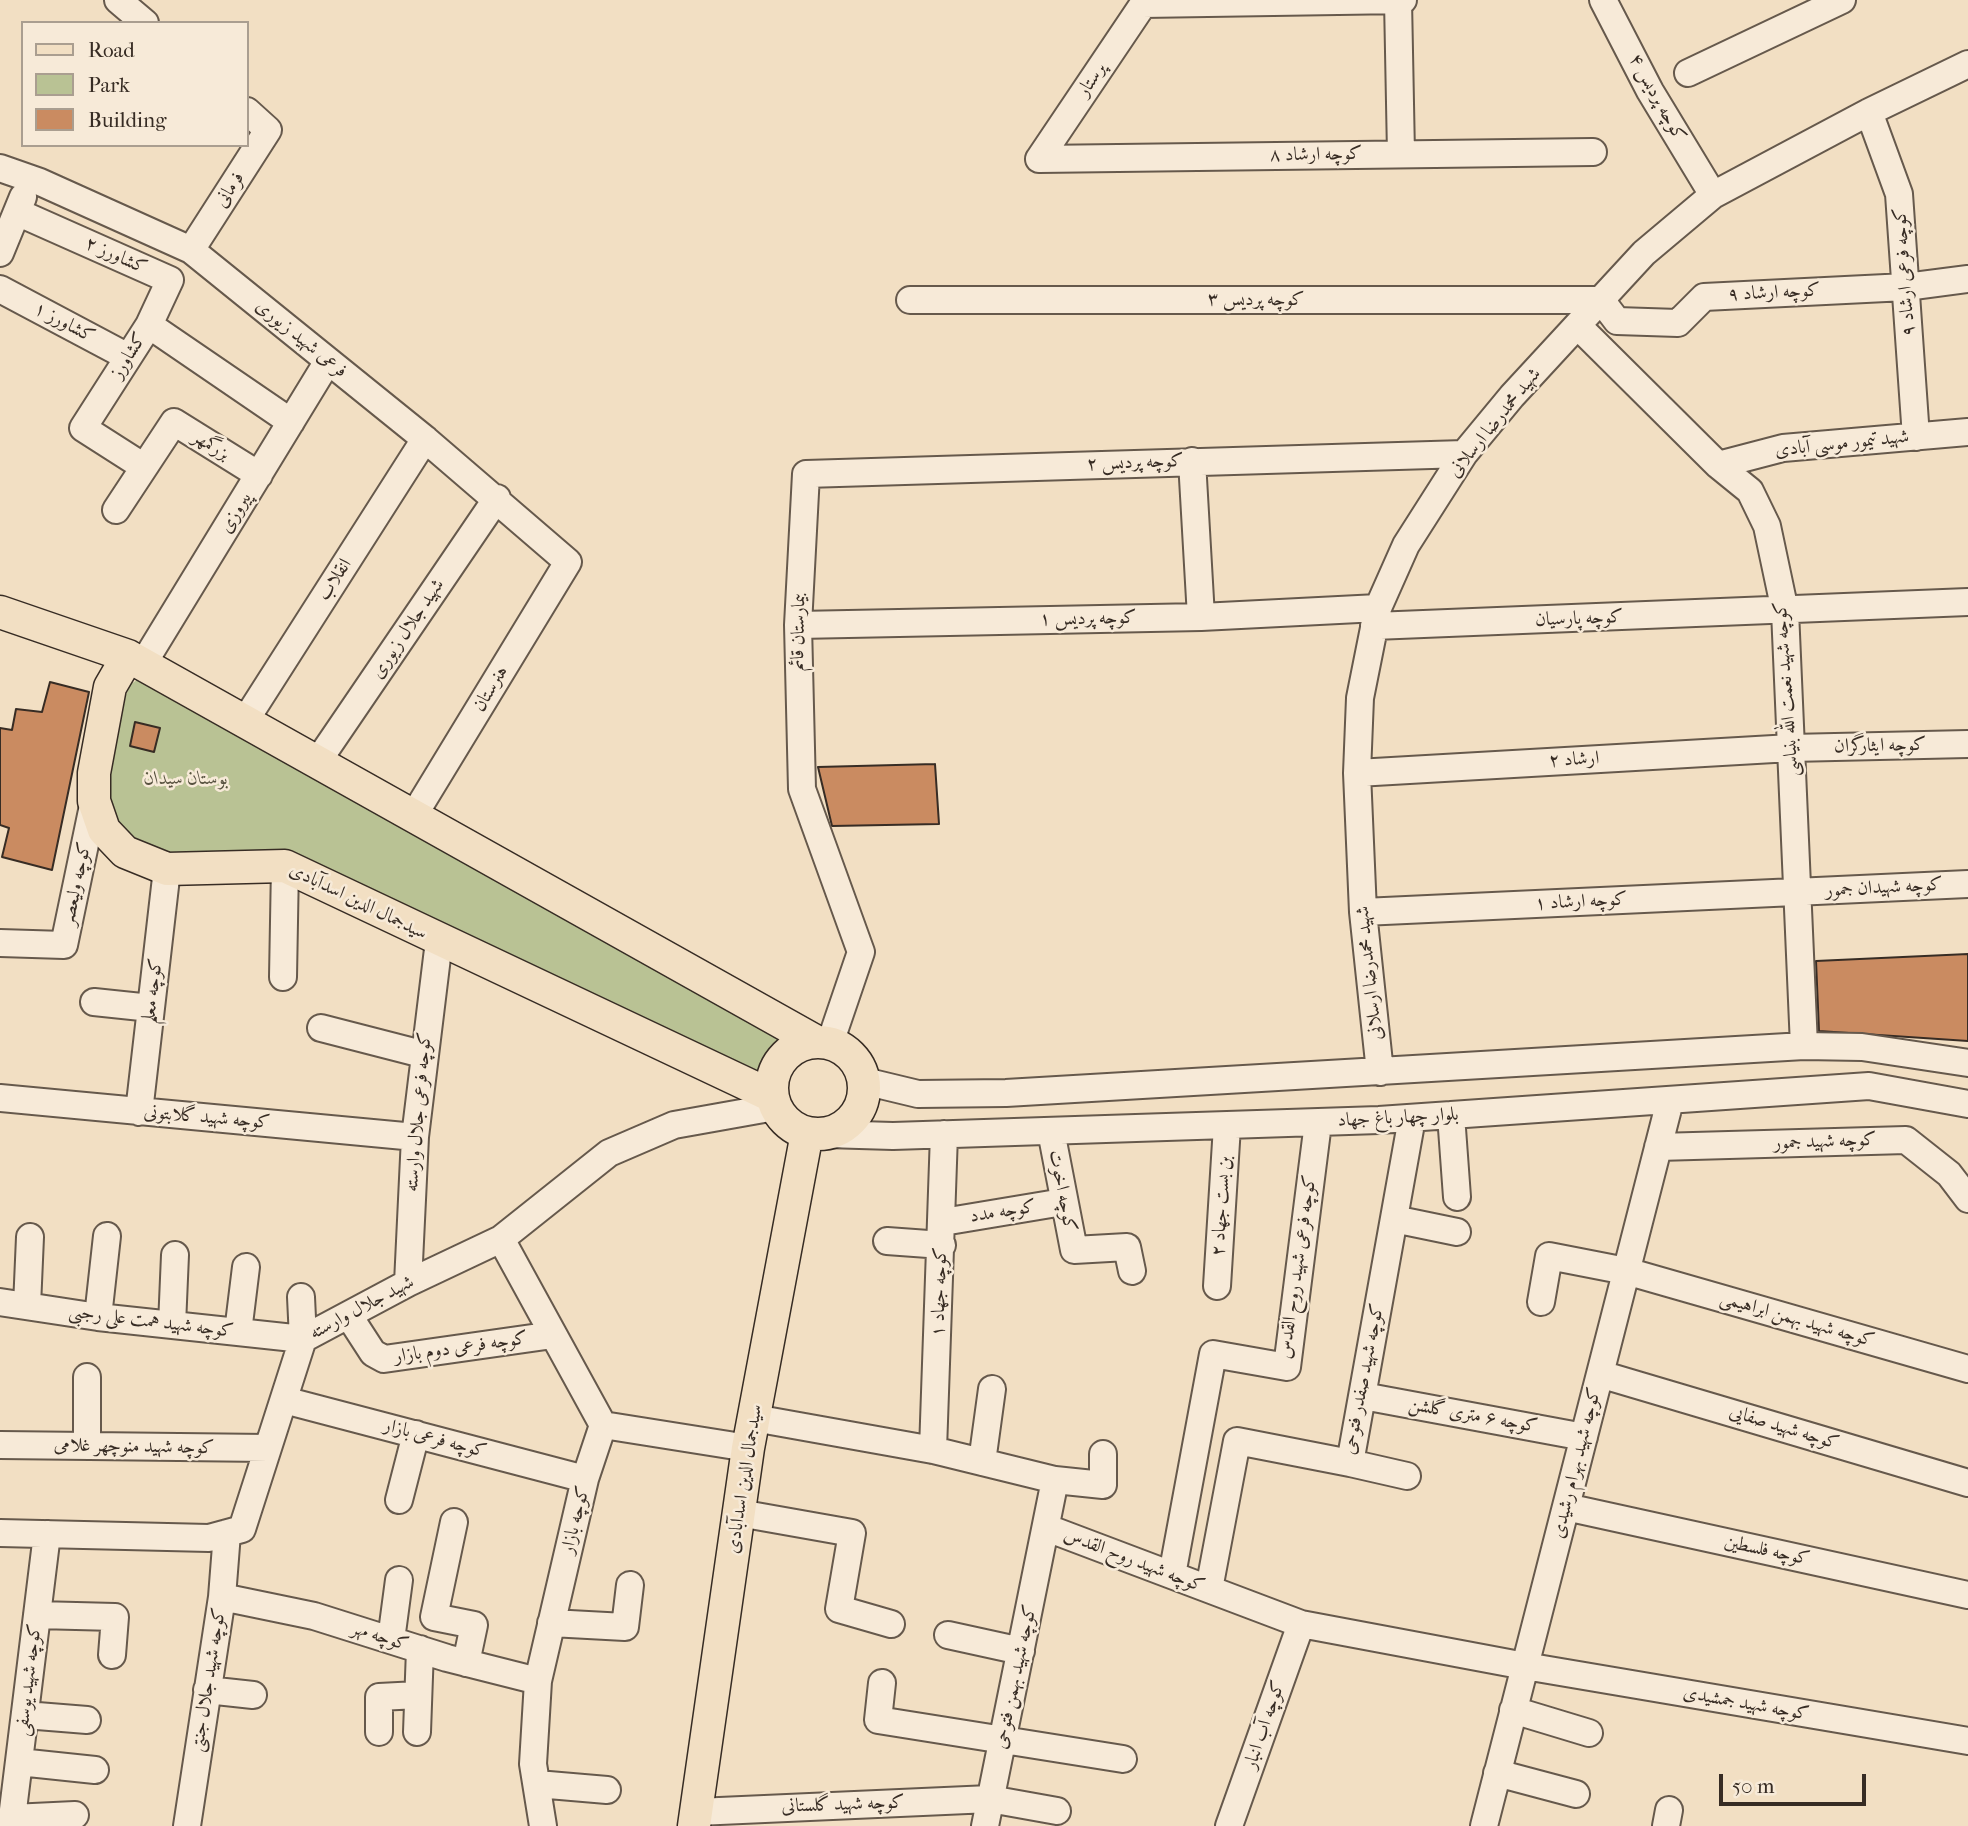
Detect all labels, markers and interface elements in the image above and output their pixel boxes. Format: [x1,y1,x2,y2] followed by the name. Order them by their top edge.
[21,21,248,147] legend
[88,38,135,62] text: Road
[1624,50,1690,146] street label: کوچه پردیس ۴
[1072,59,1112,101] street label: پرستار
[88,73,130,97] text: Park
[88,108,166,132] text: Building
[1270,143,1362,167] street label: کوچه ارشاد ۸
[210,168,250,212] street label: فرمانی
[1889,207,1921,337] street label: کوچه فرعی ارشاد ۹
[81,232,151,280] street label: کشاورز ۲
[1727,279,1821,307] street label: کوچه ارشاد ۹
[1207,289,1305,311] street label: کوچه پردیس ۳
[250,295,352,383] street label: فرعی شهید زیوری
[30,298,98,348] street label: کشاورز ۱
[106,329,152,383] street label: کشاورز
[1444,364,1546,482] street label: شهید محمدرضا ارسلانی
[188,426,234,466] street label: بزرگمهر
[1774,426,1910,462] street label: شهید تیمور موسی آبادی
[1086,450,1184,476] street label: کوچه پردیس ۲
[215,488,257,538] street label: پیروزی
[313,555,357,605] street label: انقلاب
[366,575,450,683] street label: شهید جلال زیوری
[787,593,811,671] street label: بیمارستان قائم
[1770,601,1804,777] street label: کوچه شهید نعمت الله بنیاسی
[1535,606,1623,632] street label: کوچه پارسیان
[1039,607,1137,631] street label: کوچه پردیس ۱
[468,662,514,716] street label: هنرستان
[1834,734,1926,758] street label: کوچه ایثارگران
[1548,747,1600,773] street label: ارشاد ۲
[144,768,228,790] park label: بوستان سیدان
[57,840,97,928] street label: کوچه ولیعصر
[285,859,431,945] street label: سیدجمال الدین اسدآبادی
[1825,874,1943,902] street label: کوچه شهیدان جمور
[1534,888,1628,916] street label: کوچه ارشاد ۱
[1352,905,1388,1041] street label: شهید محمدرضا ارسلانی
[138,957,168,1025] street label: کوچه معلم
[401,1031,437,1193] street label: کوچه فرعی جلال وارسته
[143,1101,271,1135] street label: کوچه شهید گلابتونی
[1337,1103,1459,1133] street label: بلوار چهار باغ جهاد
[1773,1129,1877,1155] street label: کوچه شهید جمور
[1043,1148,1081,1234] street label: کوچه اخوت
[1207,1155,1237,1257] street label: بن بست جهاد ۲
[1274,1174,1322,1360] street label: کوچه فرعی شهید روح القدس
[968,1196,1038,1228] street label: کوچه مدد
[927,1247,953,1337] street label: کوچه جهاد ۱
[306,1271,418,1345] street label: شهید جلال وارسته
[1717,1287,1877,1353] street label: کوچه شهید بهمن ابراهیمی
[67,1301,235,1343] street label: کوچه شهید همت علی رجبی
[1338,1302,1390,1456] street label: کوچه شهید صفدر فتوحی
[393,1327,529,1369] street label: کوچه فرعی دوم بازار
[1547,1385,1607,1541] street label: کوچه شهید بهرام رشیدی
[1407,1393,1539,1439] street label: کوچه ۶ متری گلشن
[1726,1401,1842,1455] street label: کوچه شهید صفایی
[722,1403,768,1555] street label: سیدجمال الدین اسدآبادی
[381,1414,489,1464] street label: کوچه فرعی بازار
[53,1434,215,1460] street label: کوچه شهید منوچهر غلامی
[557,1484,595,1556] street label: کوچه بازار
[1060,1524,1208,1598] street label: کوچه شهید روح القدس
[1722,1531,1812,1571] street label: کوچه فلسطین
[990,1603,1042,1751] street label: کوچه شهید بهمن فتوحی
[186,1606,232,1754] street label: کوچه شهید جلال جنتی
[349,1617,411,1657] street label: کوچه مهر
[11,1623,47,1737] street label: کوچه شهید یوسفی
[1239,1678,1291,1772] street label: کوچه آب انبار
[1681,1682,1811,1726] street label: کوچه شهید جمشیدی
[1723,1759,1870,1803] scale bar
[1732,1774,1775,1798] text: 50 m
[781,1791,905,1819] street label: کوچه شهید گلستانی

